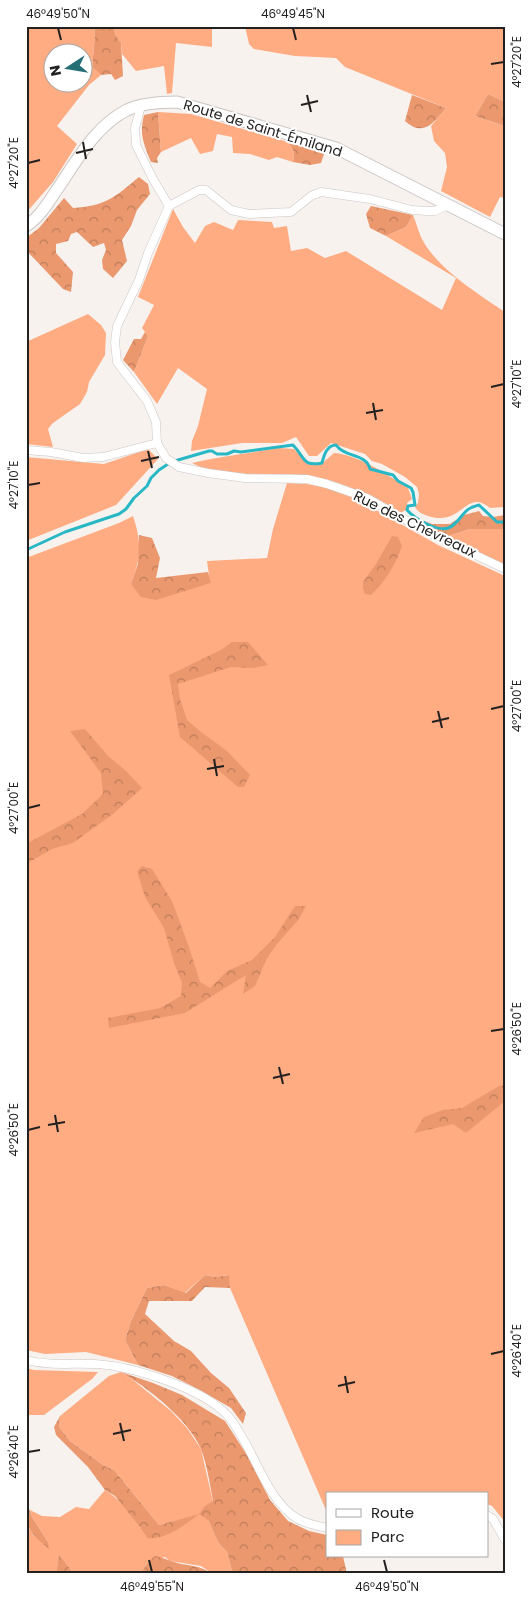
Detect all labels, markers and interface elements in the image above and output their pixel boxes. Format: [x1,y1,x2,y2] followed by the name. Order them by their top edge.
[26,5,90,22] text: 46°49'50"N
[261,5,325,22] text: 46°49'45"N
[508,36,525,88] text: 4°27'20"E
[42,42,92,92] north arrow
[44,63,66,78] text: N
[181,94,345,162] street label: Route de Saint-Émiland
[5,137,22,189] text: 4°27'20"E
[508,360,525,408] text: 4°27'10"E
[5,461,22,509] text: 4°27'10"E
[350,486,480,563] street label: Rue des Chevreaux
[508,680,525,732] text: 4°27'00"E
[5,782,22,834] text: 4°27'00"E
[508,1002,525,1056] text: 4°26'50"E
[5,1103,22,1157] text: 4°26'50"E
[508,1324,525,1378] text: 4°26'40"E
[5,1425,22,1479] text: 4°26'40"E
[326,1492,488,1558] legend
[371,1502,414,1523] text: Route
[371,1526,405,1547] text: Parc
[120,1578,184,1595] text: 46°49'55"N
[355,1578,419,1595] text: 46°49'50"N

